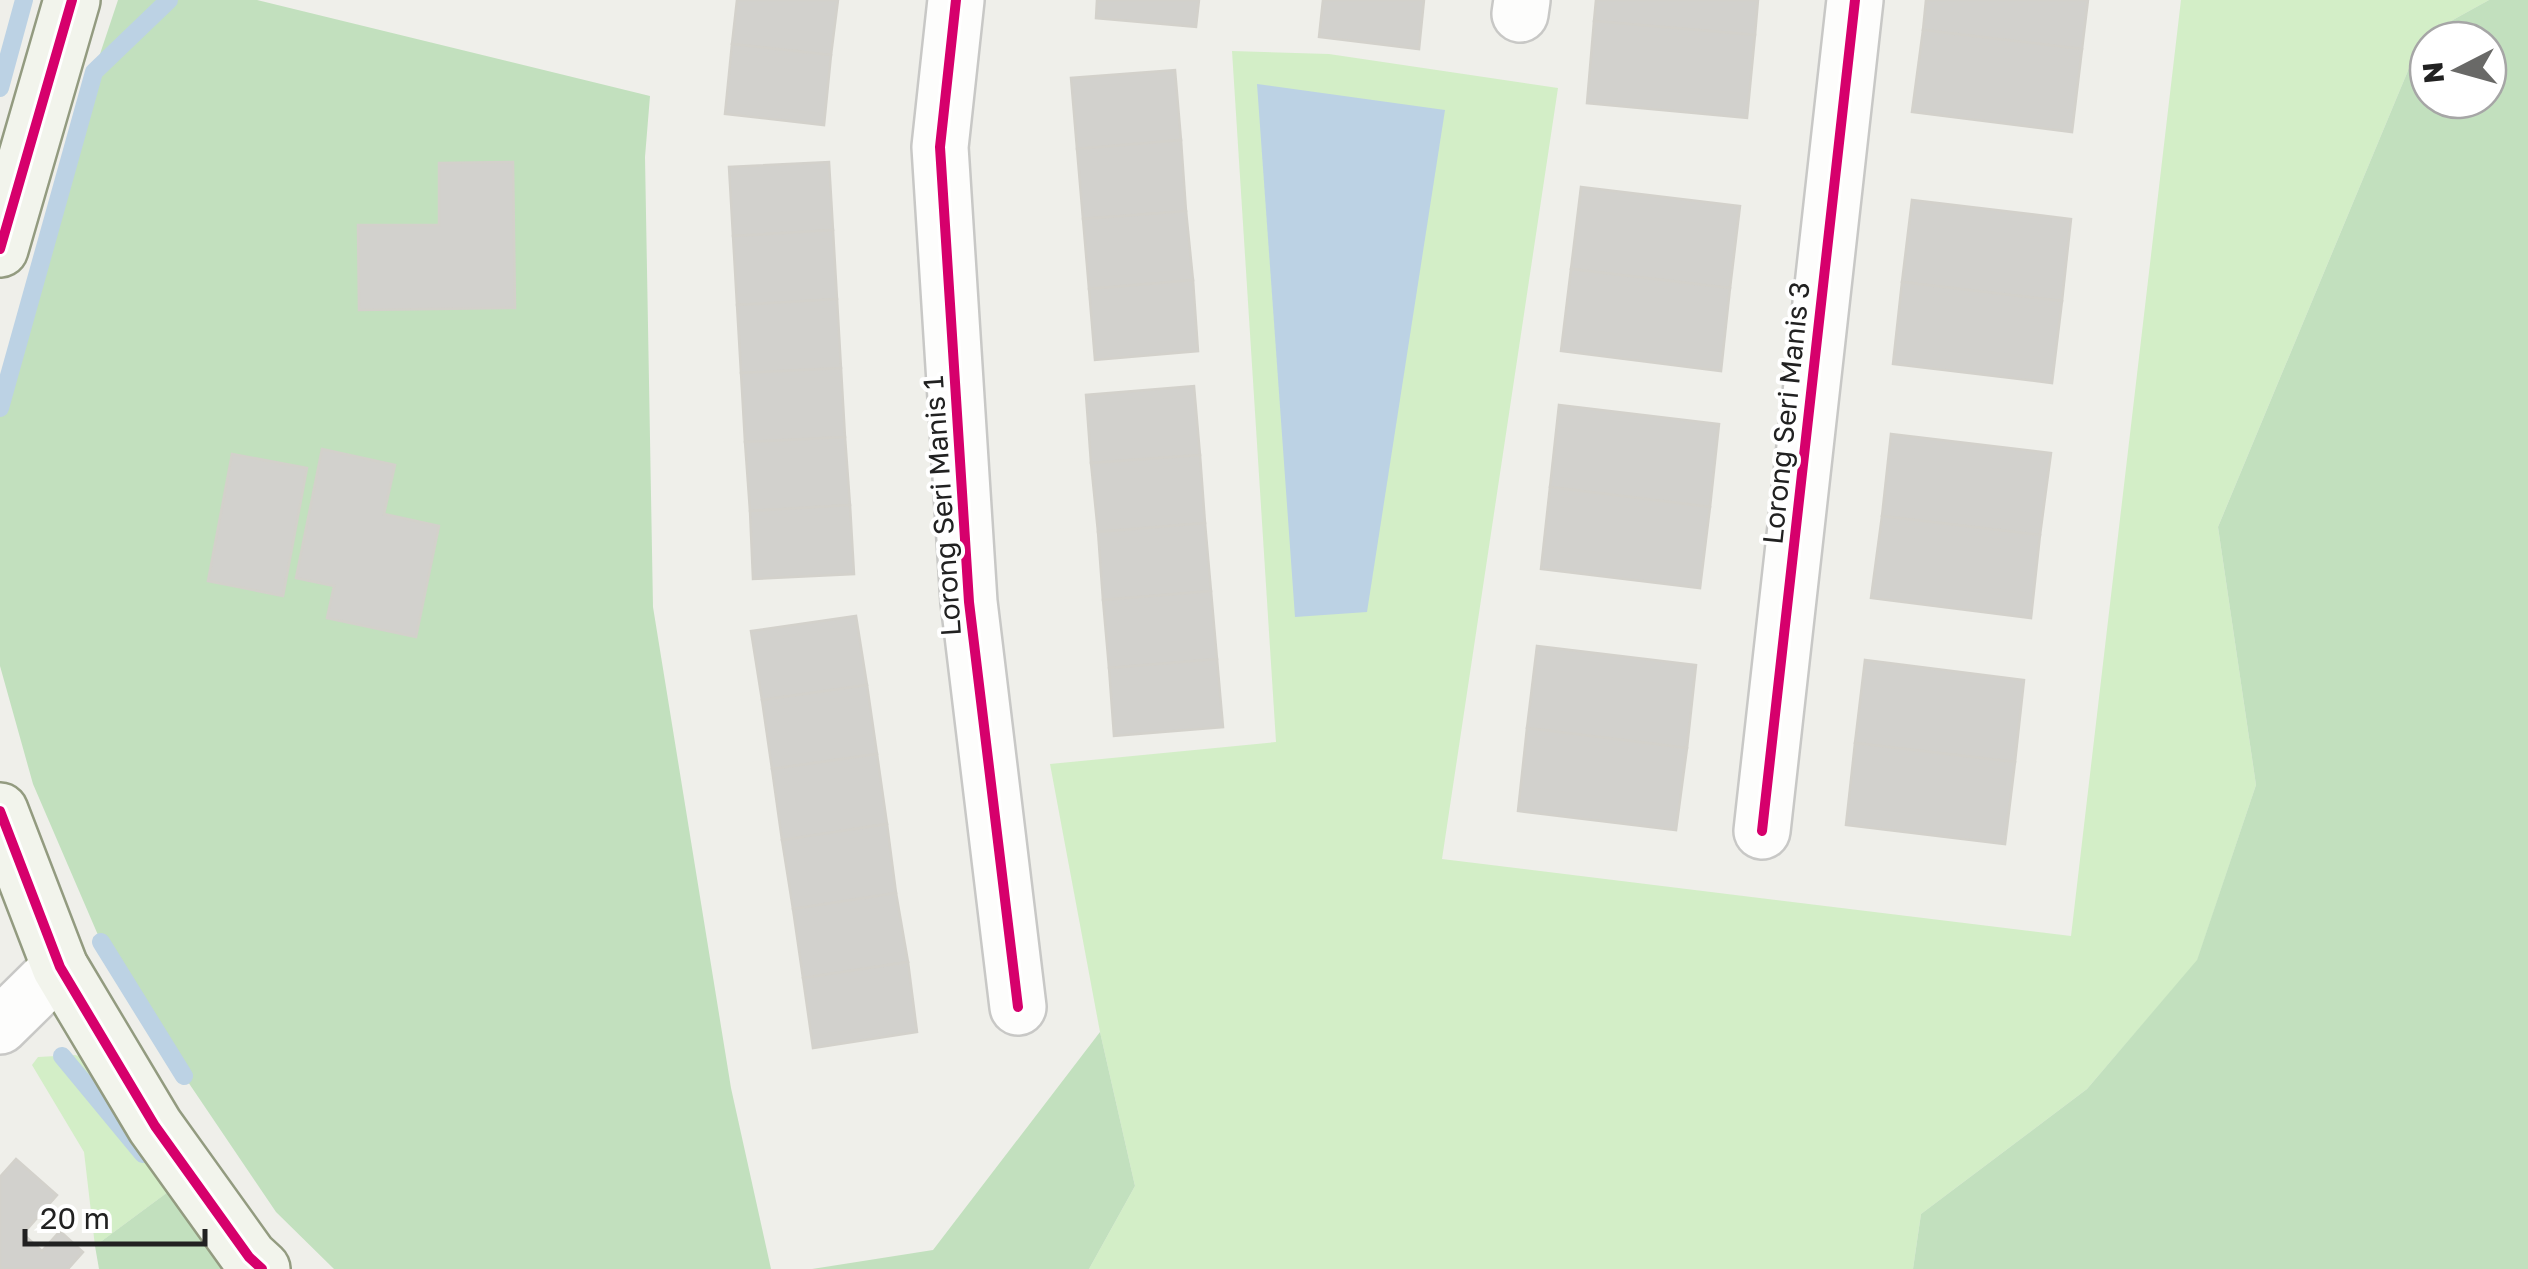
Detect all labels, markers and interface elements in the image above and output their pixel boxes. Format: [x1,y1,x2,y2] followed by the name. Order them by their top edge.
[2408,20,2508,120] north arrow
[2415,60,2450,85] text: N
[1755,280,1816,546] street label: Lorong Seri Manis 3
[916,375,967,637] street label: Lorong Seri Manis 1
[25,1184,205,1246] scale bar
[40,1200,110,1236] text: 20 m

